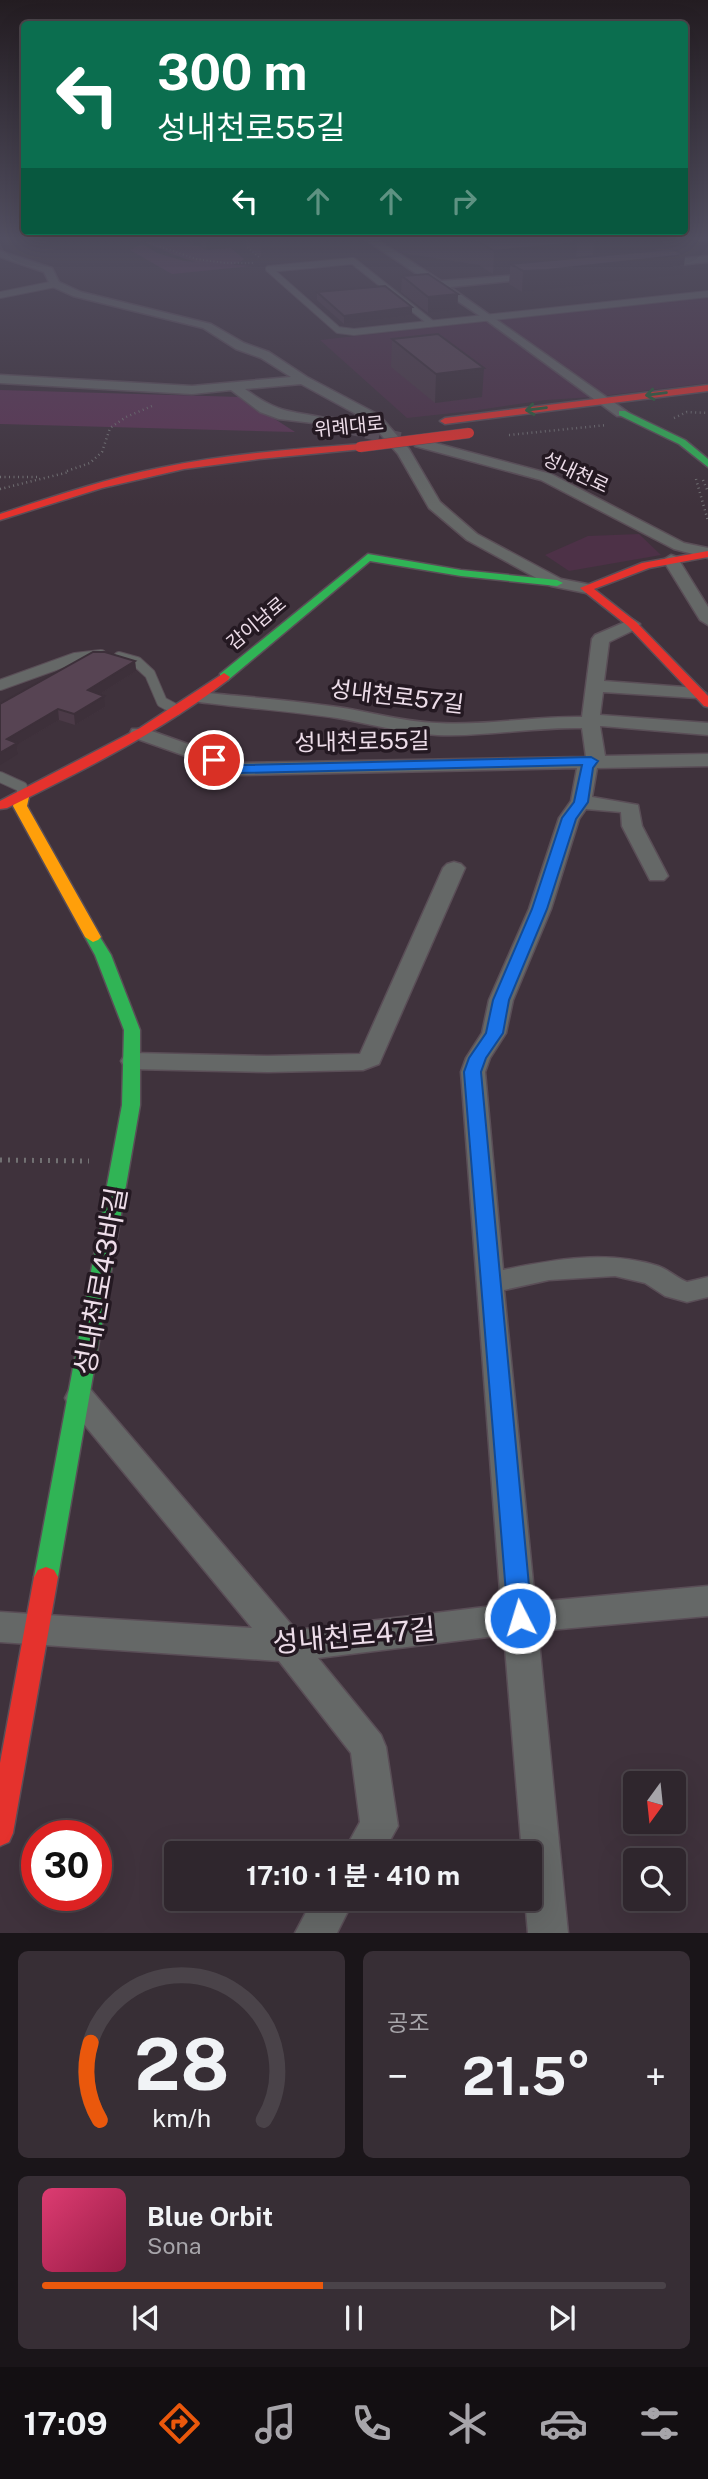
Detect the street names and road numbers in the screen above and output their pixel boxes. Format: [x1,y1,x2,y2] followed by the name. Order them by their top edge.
[313,411,385,441] street label: 위례대로
[540,447,612,497] street label: 성내천로
[222,592,290,654] street label: 감이남로
[329,674,465,718] street label: 성내천로57길
[294,726,430,756] street label: 성내천로55길
[67,1185,133,1377] street label: 성내천로43바길
[271,1611,437,1659] street label: 성내천로47길

